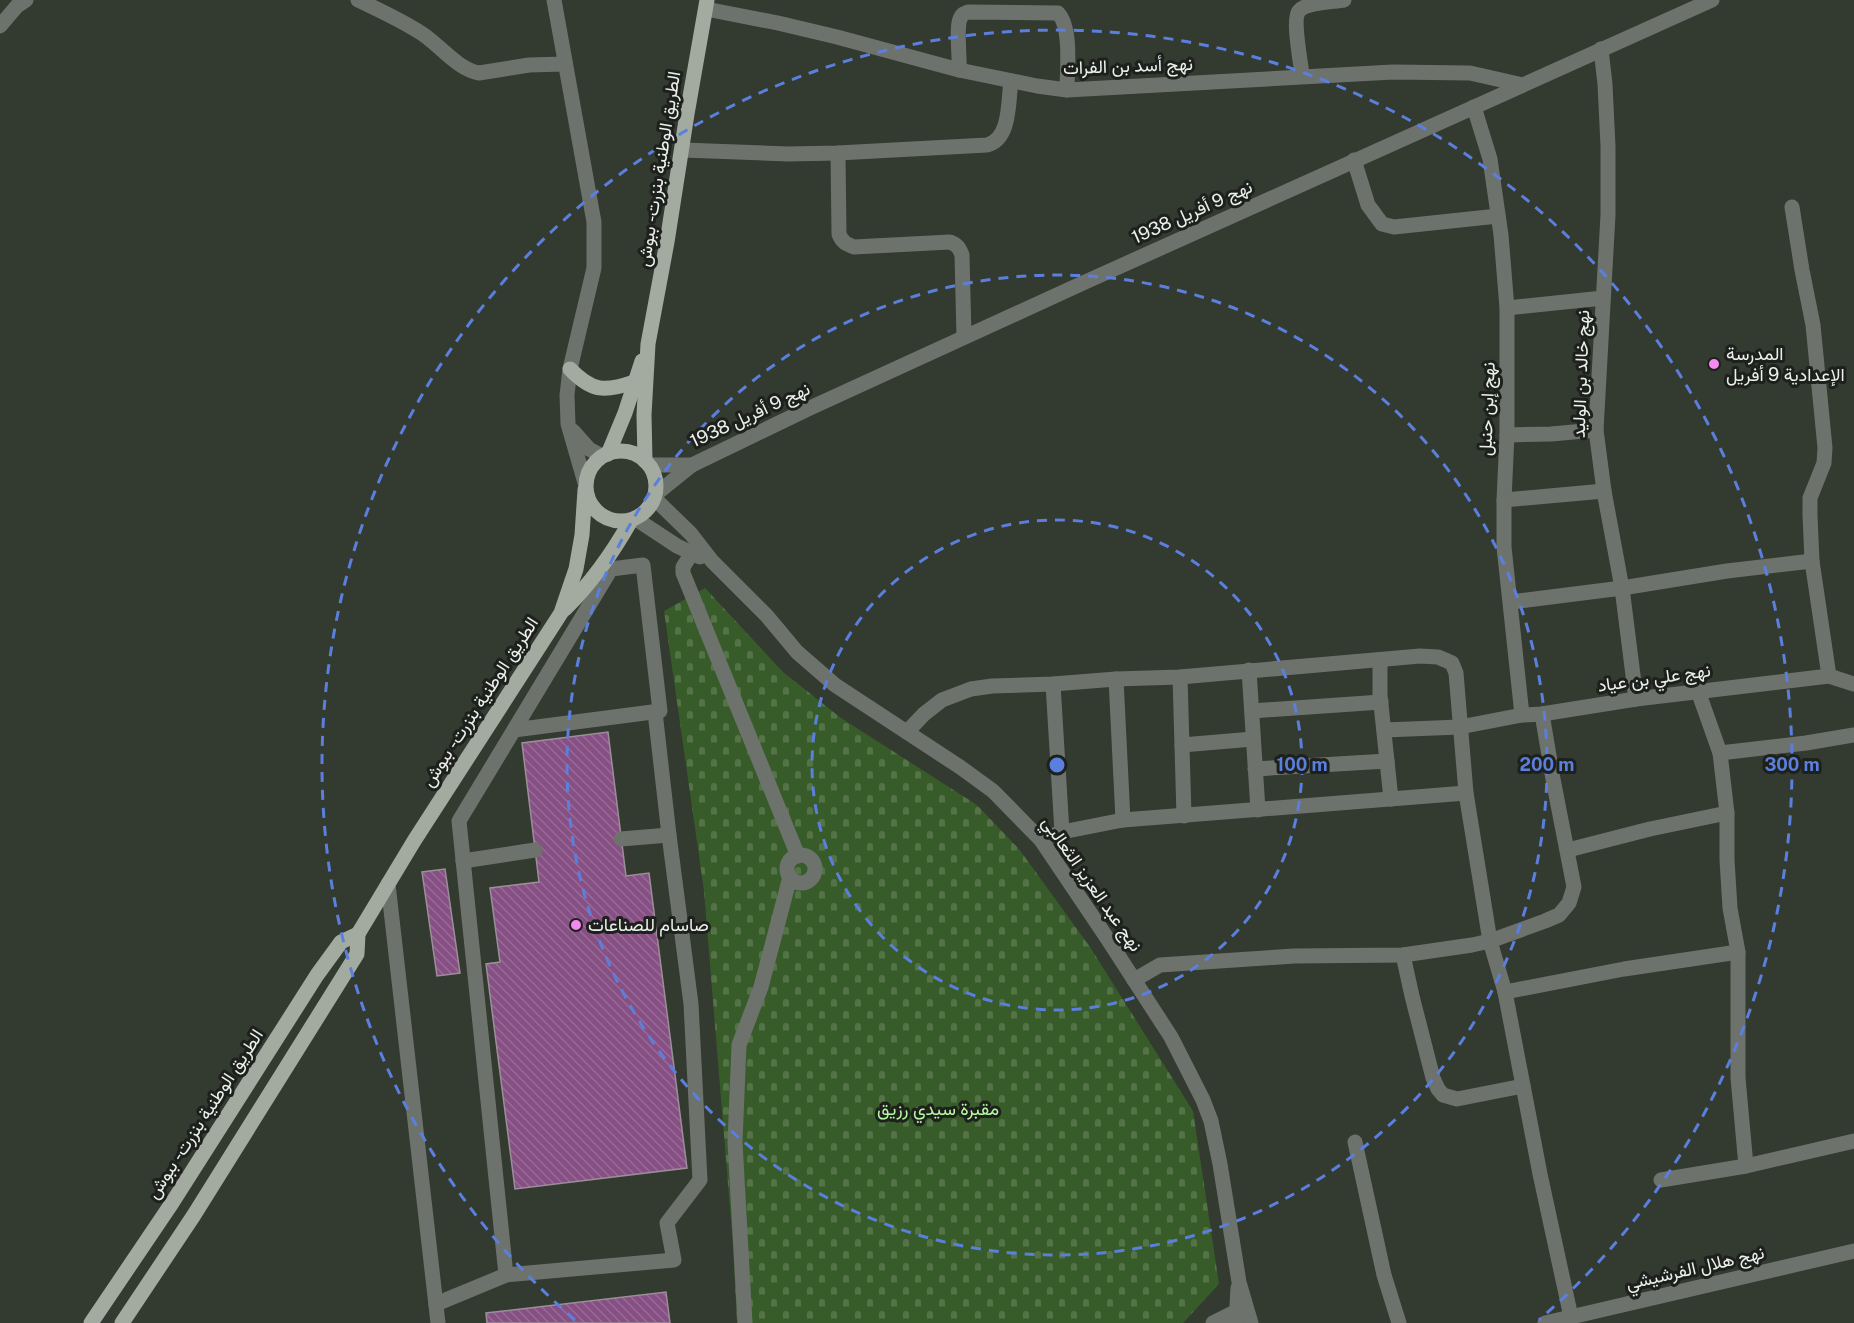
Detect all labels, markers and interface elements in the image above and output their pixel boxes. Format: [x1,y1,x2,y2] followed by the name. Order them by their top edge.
[1063,53,1193,80] street label: نهج أسد بن الفرات
[633,70,685,268] street label: الطريق الوطنية بنزرت - ببوش
[1128,176,1256,249] street label: نهج 9 أفريل 1938
[1568,310,1595,438] street label: نهج خالد بن الوليد
[1726,343,1845,387] place label: المدرسة الإعدادية 9 أفريل
[1707,357,1721,371] marker: المدرسة الإعدادية 9 أفريل
[1474,362,1501,456] street label: نهج إبن حنبل
[687,378,814,453] street label: نهج 9 أفريل 1938
[417,613,543,791] street label: الطريق الوطنية بنزرت - ببوش
[1596,659,1713,701] street label: نهج علي بن عياد
[1276,754,1328,775] text: 100 m
[1520,754,1574,775] text: 200 m
[1764,754,1820,775] text: 300 m
[1047,755,1067,775] centre of rings
[1034,812,1147,958] street label: نهج عبد العزيز الثعالبي
[588,914,709,937] place label: صاسام للصناعات
[569,918,583,932] marker: صاسام للصناعات
[142,1025,268,1203] street label: الطريق الوطنية بنزرت - ببوش
[877,1098,999,1124] park label: مقبرة سيدي رزيق
[1624,1241,1767,1299] street label: نهج هلال الفرشيشي

